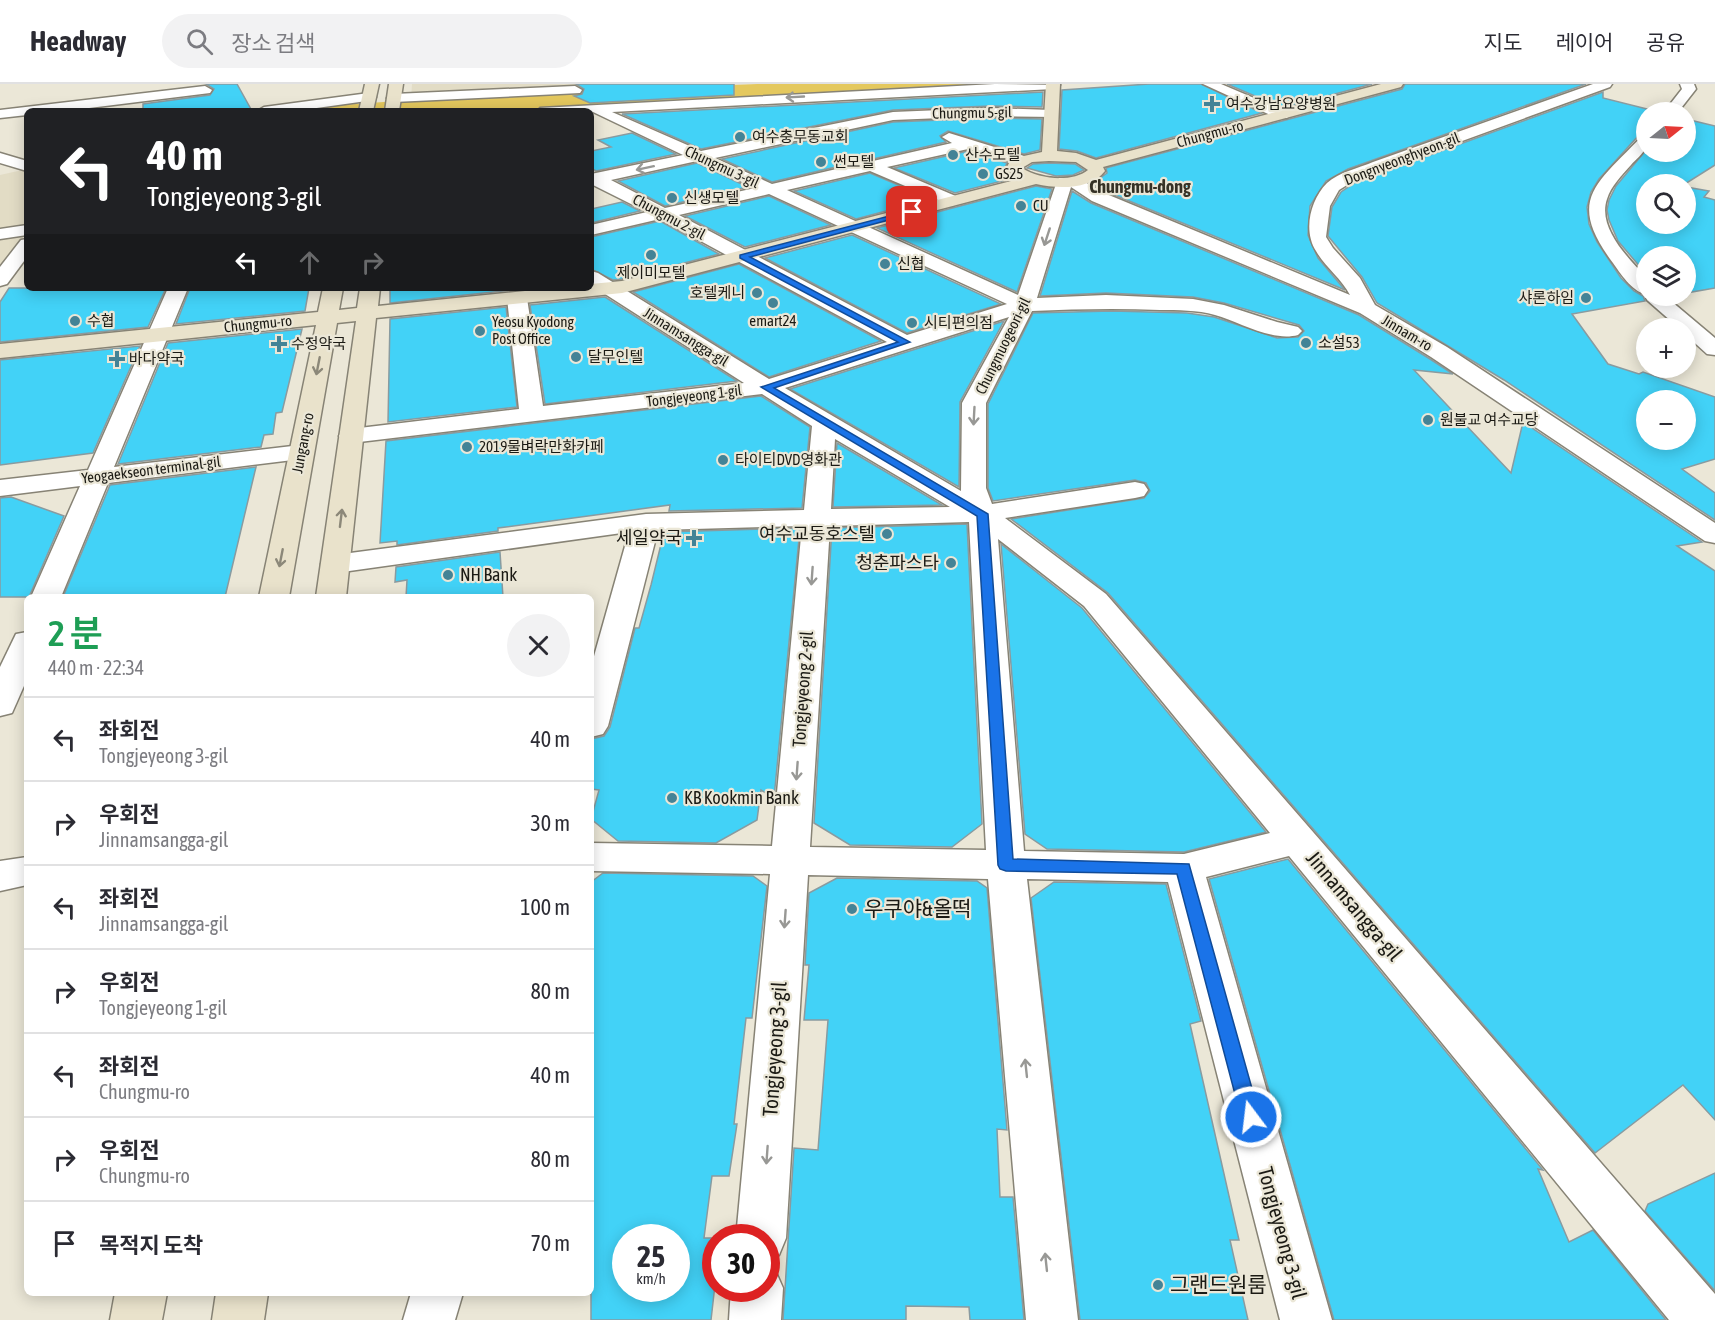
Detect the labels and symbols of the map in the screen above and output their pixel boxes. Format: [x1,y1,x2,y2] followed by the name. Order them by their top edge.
[786,92,806,103] one-way arrow
[1203,95,1221,113] marker: 여수강남요양병원
[1226,95,1336,112] place label: 여수강남요양병원
[1636,102,1696,162] north arrow
[932,103,1012,122] street label: Chungmu 5-gil
[1175,116,1245,151] street label: Chungmu-ro
[752,128,849,145] place label: 여수충무동교회
[1342,129,1462,188] street label: Dongnyeonghyeon-gil
[733,130,747,144] marker: 여수충무동교회
[682,142,762,191] street label: Chungmu 3-gil
[965,146,1020,163] place label: 산수모텔
[946,148,960,162] marker: 산수모텔
[833,153,874,170] place label: 썬모텔
[814,155,828,169] marker: 썬모텔
[635,163,655,174] one-way arrow
[995,165,1023,182] place label: GS25
[976,167,990,181] marker: GS25
[1089,176,1191,197] district label: Chungmu-dong
[886,186,937,237] pin
[684,189,739,206] place label: 신생모텔
[630,190,708,243] street label: Chungmu 2-gil
[665,191,679,205] marker: 신생모텔
[1033,197,1049,214] place label: CU
[1014,199,1028,213] marker: CU
[1041,227,1052,246] one-way arrow
[644,248,658,262] marker: 제이미모텔
[897,255,925,272] place label: 신협
[878,257,892,271] marker: 신협
[616,264,686,281] place label: 제이미모텔
[690,284,745,301] place label: 호텔케니
[750,286,764,300] marker: 호텔케니
[1519,289,1574,306] place label: 샤론하임
[1579,291,1593,305] marker: 샤론하임
[972,295,1033,397] street label: Chungmuogeori-gil
[766,296,780,310] marker: emart24
[641,304,732,370] street label: Jinnamsangga-gil
[223,311,293,336] street label: Chungmu-ro
[1379,311,1436,354] street label: Jinnam-ro
[87,312,115,329] place label: 수협
[749,312,797,329] place label: emart24
[492,313,575,347] place label: Yeosu Kyodong Post Office
[68,314,82,328] marker: 수협
[924,314,993,331] place label: 시티편의점
[905,316,919,330] marker: 시티편의점
[473,324,487,338] marker: Yeosu Kyodong Post Office
[1318,334,1360,351] place label: 소설53
[291,335,346,352] place label: 수정약국
[1299,336,1313,350] marker: 소설53
[272,337,286,351] marker: 수정약국
[588,348,643,365] place label: 달무인텔
[129,350,184,367] place label: 바다약국
[569,350,583,364] marker: 달무인텔
[110,352,124,366] marker: 바다약국
[312,356,323,375] one-way arrow
[645,381,743,410] street label: Tongjeyeong 1-gil
[968,406,979,426] one-way arrow
[288,411,317,475] street label: Jungang-ro
[1440,411,1539,428] place label: 원불교 여수교당
[1421,413,1435,427] marker: 원불교 여수교당
[479,438,604,455] place label: 2019물벼락만화카페
[460,440,474,454] marker: 2019물벼락만화카페
[735,451,842,468] place label: 타이티DVD영화관
[80,453,221,486] street label: Yeogaekseon terminal-gil
[716,453,730,467] marker: 타이티DVD영화관
[335,509,346,529] one-way arrow
[759,523,875,544] place label: 여수교동호스텔
[616,527,682,548] place label: 세일약국
[880,527,894,541] marker: 여수교동호스텔
[687,531,701,545] marker: 세일약국
[275,547,286,567] one-way arrow
[856,552,939,573] place label: 청춘파스타
[944,556,958,570] marker: 청춘파스타
[460,564,517,585] place label: NH Bank
[806,566,817,586] one-way arrow
[441,568,455,582] marker: NH Bank
[788,630,817,748] street label: Tongjeyeong 2-gil
[791,760,802,780] one-way arrow
[684,787,799,808] place label: KB Kookmin Bank
[665,791,679,805] marker: KB Kookmin Bank
[1302,846,1408,965] street label: Jinnamsangga-gil
[864,896,972,920] place label: 우쿠야&올떡
[845,902,859,916] marker: 우쿠야&올떡
[780,909,791,929] one-way arrow
[757,980,791,1117] street label: Tongjeyeong 3-gil
[1021,1058,1032,1078] one-way arrow
[1219,1085,1283,1149] position arrow
[762,1145,773,1165] one-way arrow
[1254,1164,1312,1302] street label: Tongjeyeong 3-gil
[702,1224,780,1302] speed limit sign: 30
[1040,1252,1051,1272] one-way arrow
[1170,1272,1267,1296] place label: 그랜드원룸
[1151,1278,1165,1292] marker: 그랜드원룸

